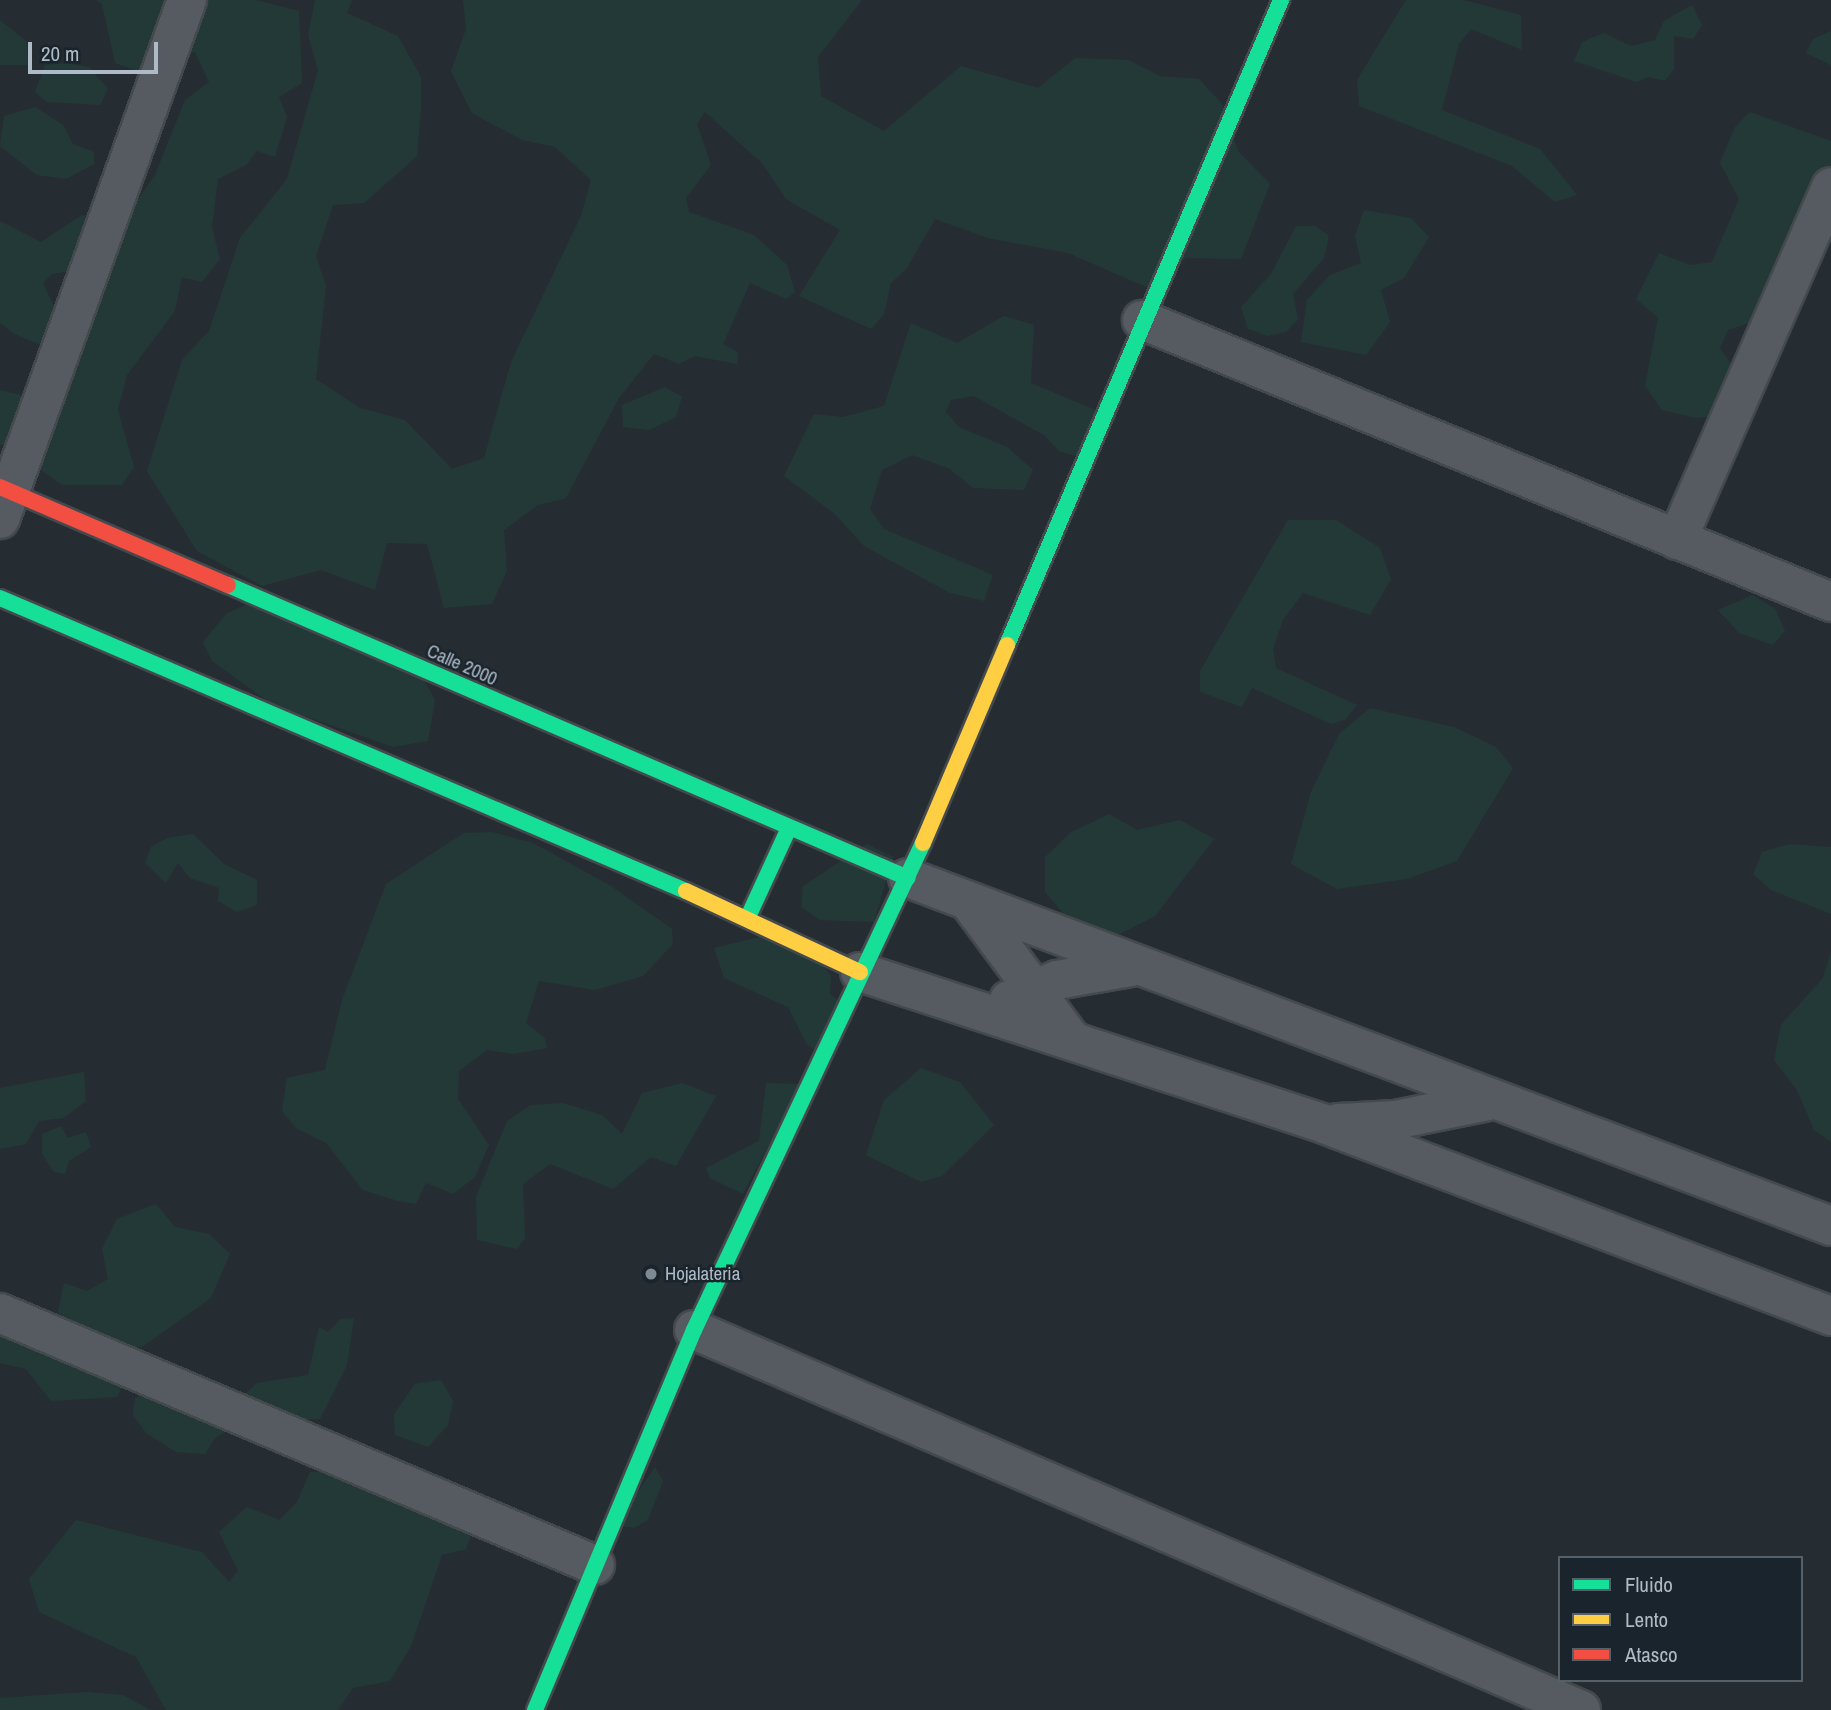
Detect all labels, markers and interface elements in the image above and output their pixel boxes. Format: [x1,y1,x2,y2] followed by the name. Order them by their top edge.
[32,28,161,72] scale bar
[41,39,79,68] text: 20 m
[423,639,501,691] street label: Calle 2000
[665,1263,740,1285] place label: Hojalateria
[643,1266,659,1282] marker: Hojalateria
[1558,1556,1803,1682] legend
[1625,1570,1673,1599] text: Fluido
[1625,1605,1668,1634] text: Lento
[1625,1640,1678,1669] text: Atasco

